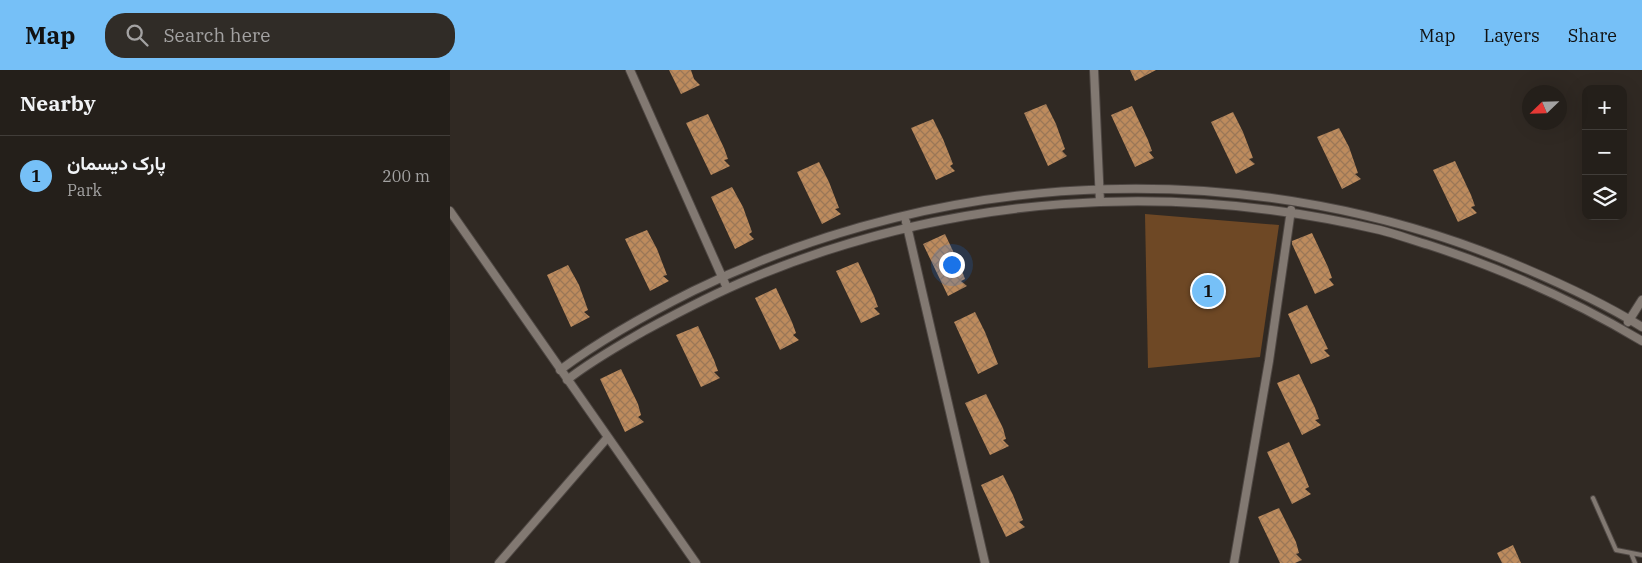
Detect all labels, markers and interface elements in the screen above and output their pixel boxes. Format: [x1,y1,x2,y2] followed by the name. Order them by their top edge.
[105,13,455,58] search box
[25,19,75,51] text: Map
[123,21,151,49] icon: search
[163,23,270,47] text: Search here
[1419,24,1456,47] text: Map
[1484,24,1540,47] text: Layers
[1568,24,1617,47] text: Share
[1522,85,1567,130] north arrow
[1582,85,1627,220] map controls
[1582,85,1627,130] button: +
[20,89,96,117] text: Nearby
[1582,130,1627,175] button: −
[67,151,166,175] text: پارک دیسمان
[31,166,41,186] text: 1
[382,166,430,186] text: 200 m
[1582,175,1627,220] button: layers
[67,180,102,200] text: Park
[939,252,965,278] your location
[1192,272,1224,310] pin: 1

